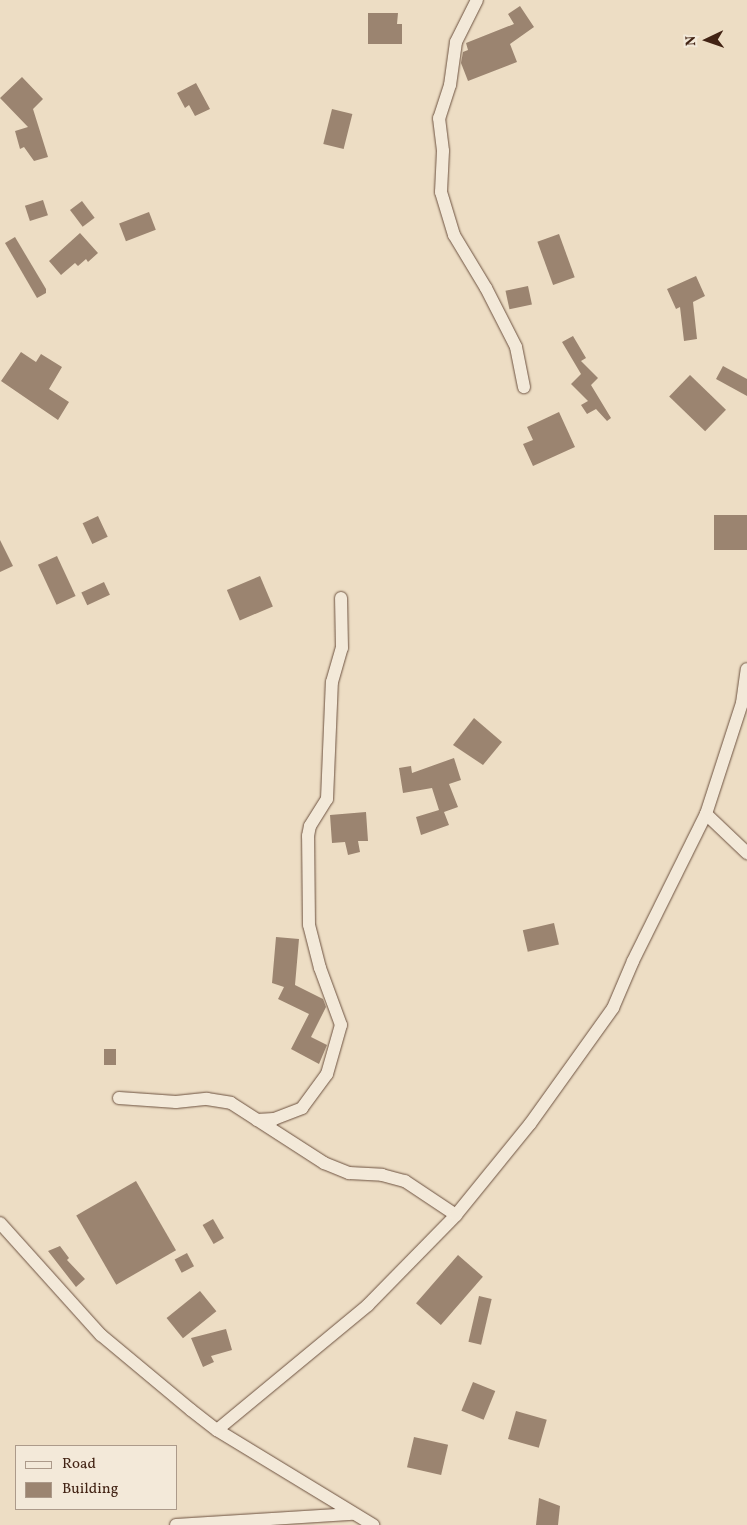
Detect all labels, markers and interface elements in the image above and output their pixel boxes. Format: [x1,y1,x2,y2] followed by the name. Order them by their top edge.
[682,15,732,65] north arrow
[682,35,701,46] text: N
[15,1445,178,1510] legend
[62,1454,96,1475] text: Road
[62,1479,118,1500] text: Building

